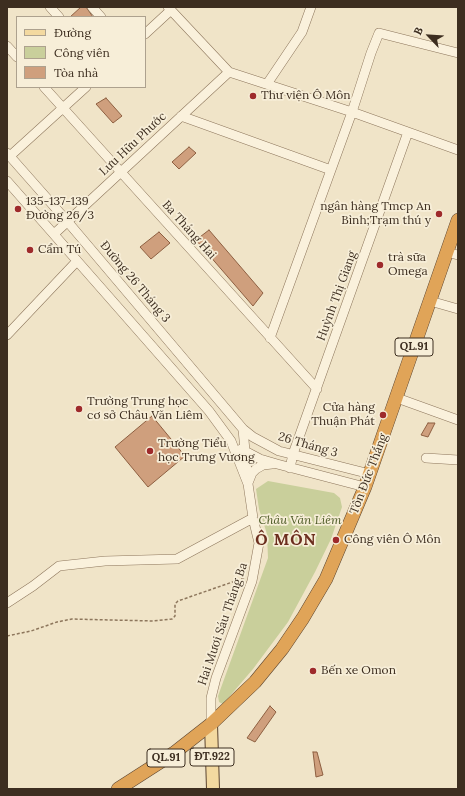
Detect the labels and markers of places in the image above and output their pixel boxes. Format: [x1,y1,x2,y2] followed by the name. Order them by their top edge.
[261,89,350,103] place label: Thư viện Ô Môn
[248,91,258,101] marker: Thư viện Ô Môn
[26,195,94,223] place label: 135-137-139 Đường 26/3
[320,200,431,228] place label: ngân hàng Tmcp An Bình;Trạm thú y
[13,204,23,214] marker: 135-137-139 Đường 26/3
[434,209,444,219] marker: ngân hàng Tmcp An Bình;Trạm thú y
[38,243,81,257] place label: Cẩm Tú
[25,245,35,255] marker: Cẩm Tú
[388,251,428,279] place label: trà sữa Omega
[375,260,385,270] marker: trà sữa Omega
[87,395,203,423] place label: Trường Trung học cơ sở Châu Văn Liêm
[311,401,375,429] place label: Cửa hàng Thuận Phát
[74,404,84,414] marker: Trường Trung học cơ sở Châu Văn Liêm
[378,410,388,420] marker: Cửa hàng Thuận Phát
[158,437,255,465] place label: Trường Tiểu học Trưng Vương
[145,446,155,456] marker: Trường Tiểu học Trưng Vương
[344,533,441,547] place label: Công viên Ô Môn
[331,535,341,545] marker: Công viên Ô Môn
[321,664,396,678] place label: Bến xe Omon
[308,666,318,676] marker: Bến xe Omon

